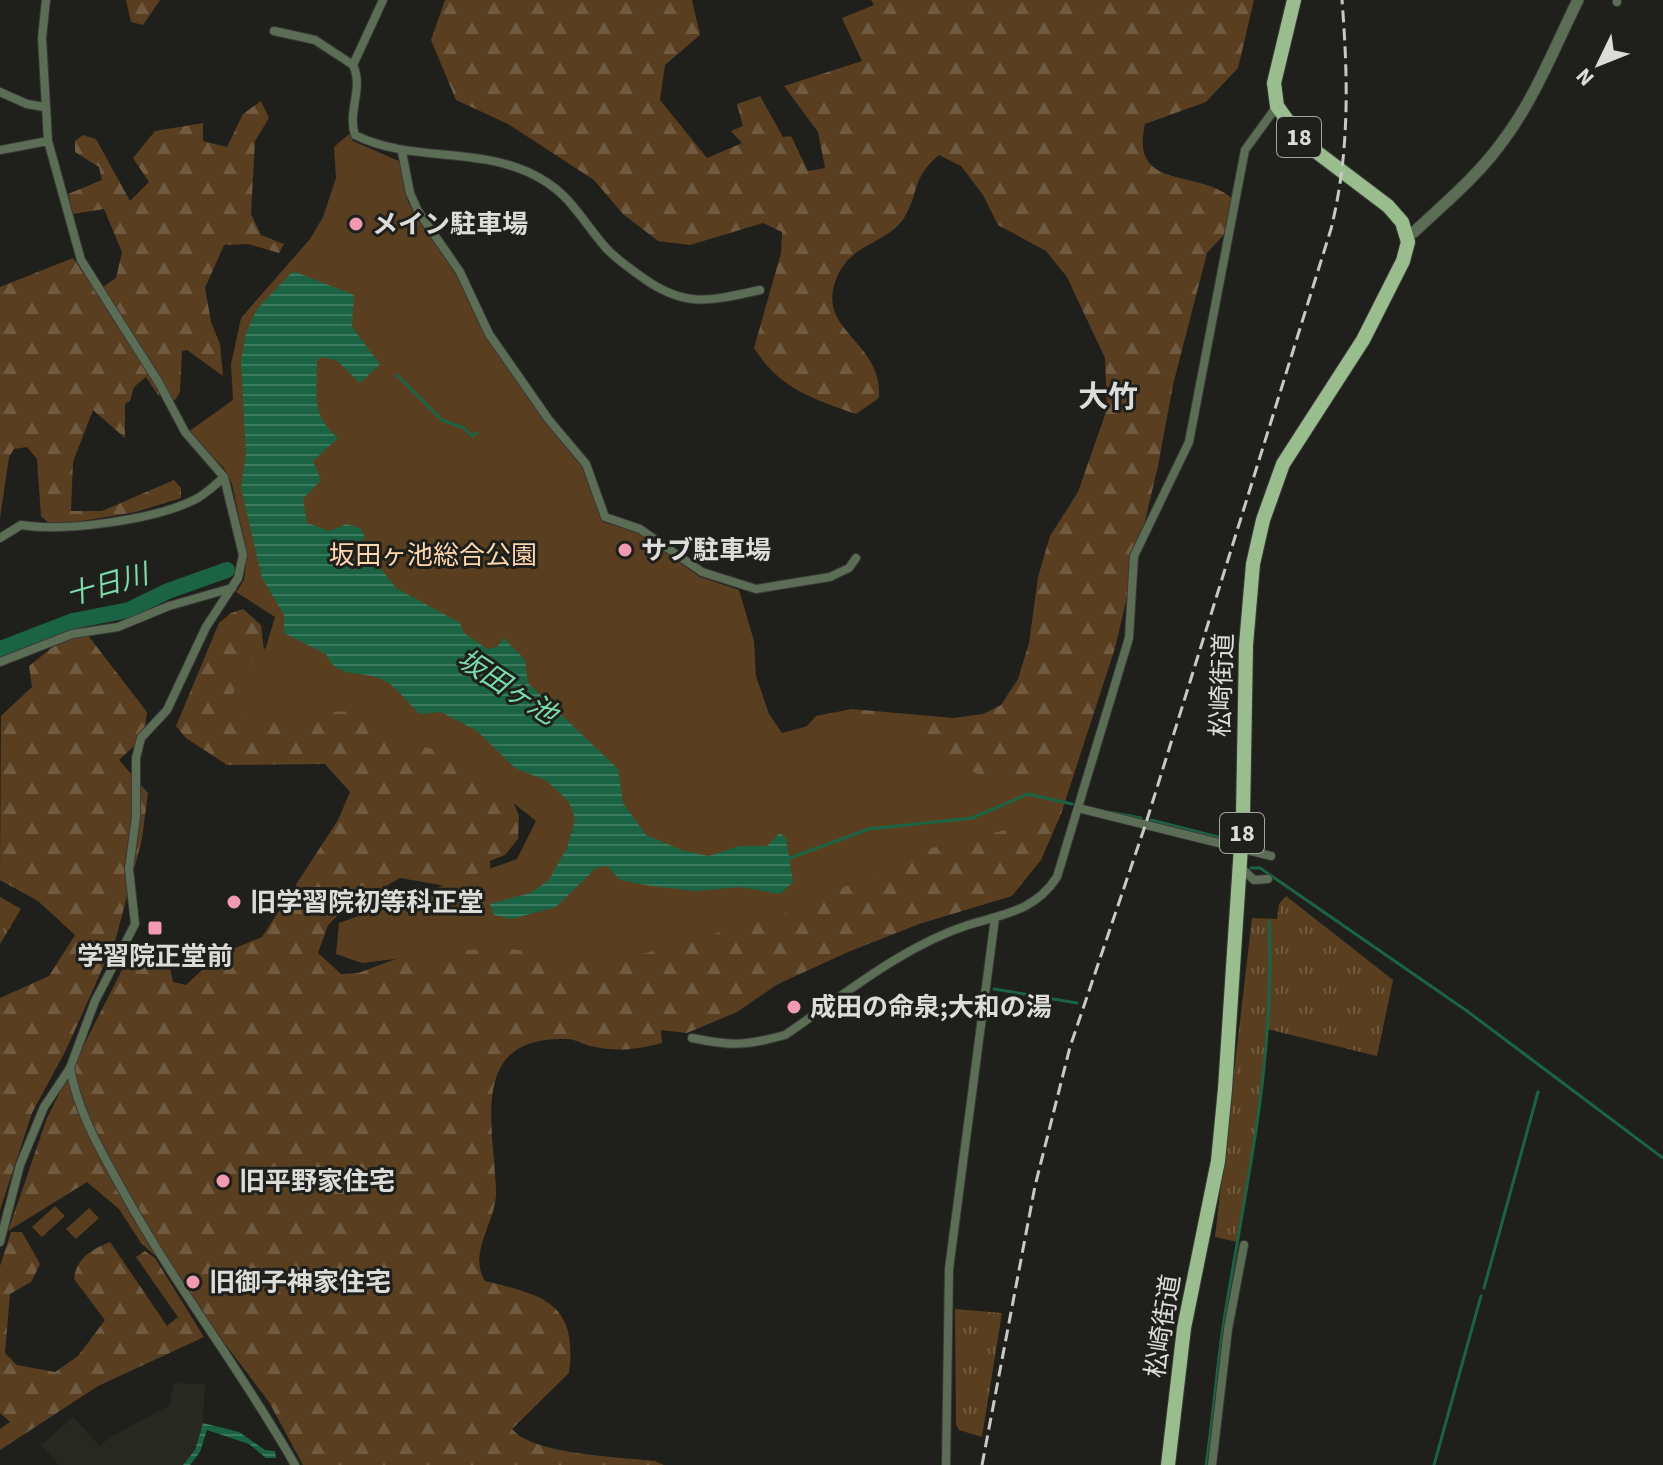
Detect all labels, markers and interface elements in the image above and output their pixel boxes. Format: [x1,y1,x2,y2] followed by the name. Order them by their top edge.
[1559,24,1639,104] north arrow
[1568,61,1602,93] text: N
[1277,117,1321,157] road number: 18
[372,206,528,243] place label: メイン駐車場
[347,215,365,233] marker: メイン駐車場
[1078,376,1138,419] district label: 大竹
[641,532,771,569] place label: サブ駐車場
[329,537,537,574] park label: 坂田ヶ池総合公園
[616,541,634,559] marker: サブ駐車場
[61,553,156,616] water label: 十日川
[1202,632,1242,738] street label: 松崎街道
[449,640,567,736] water label: 坂田ヶ池
[1220,813,1264,853] road number: 18
[250,884,484,921] place label: 旧学習院初等科正堂
[225,893,243,911] marker: 旧学習院初等科正堂
[146,919,164,937] marker: 学習院正堂前
[77,938,233,975] place label: 学習院正堂前
[810,989,1052,1026] place label: 成田の命泉;大和の湯
[785,998,803,1016] marker: 成田の命泉;大和の湯
[239,1163,395,1200] place label: 旧平野家住宅
[214,1172,232,1190] marker: 旧平野家住宅
[209,1264,391,1301] place label: 旧御子神家住宅
[1137,1272,1189,1380] street label: 松崎街道
[184,1273,202,1291] marker: 旧御子神家住宅

